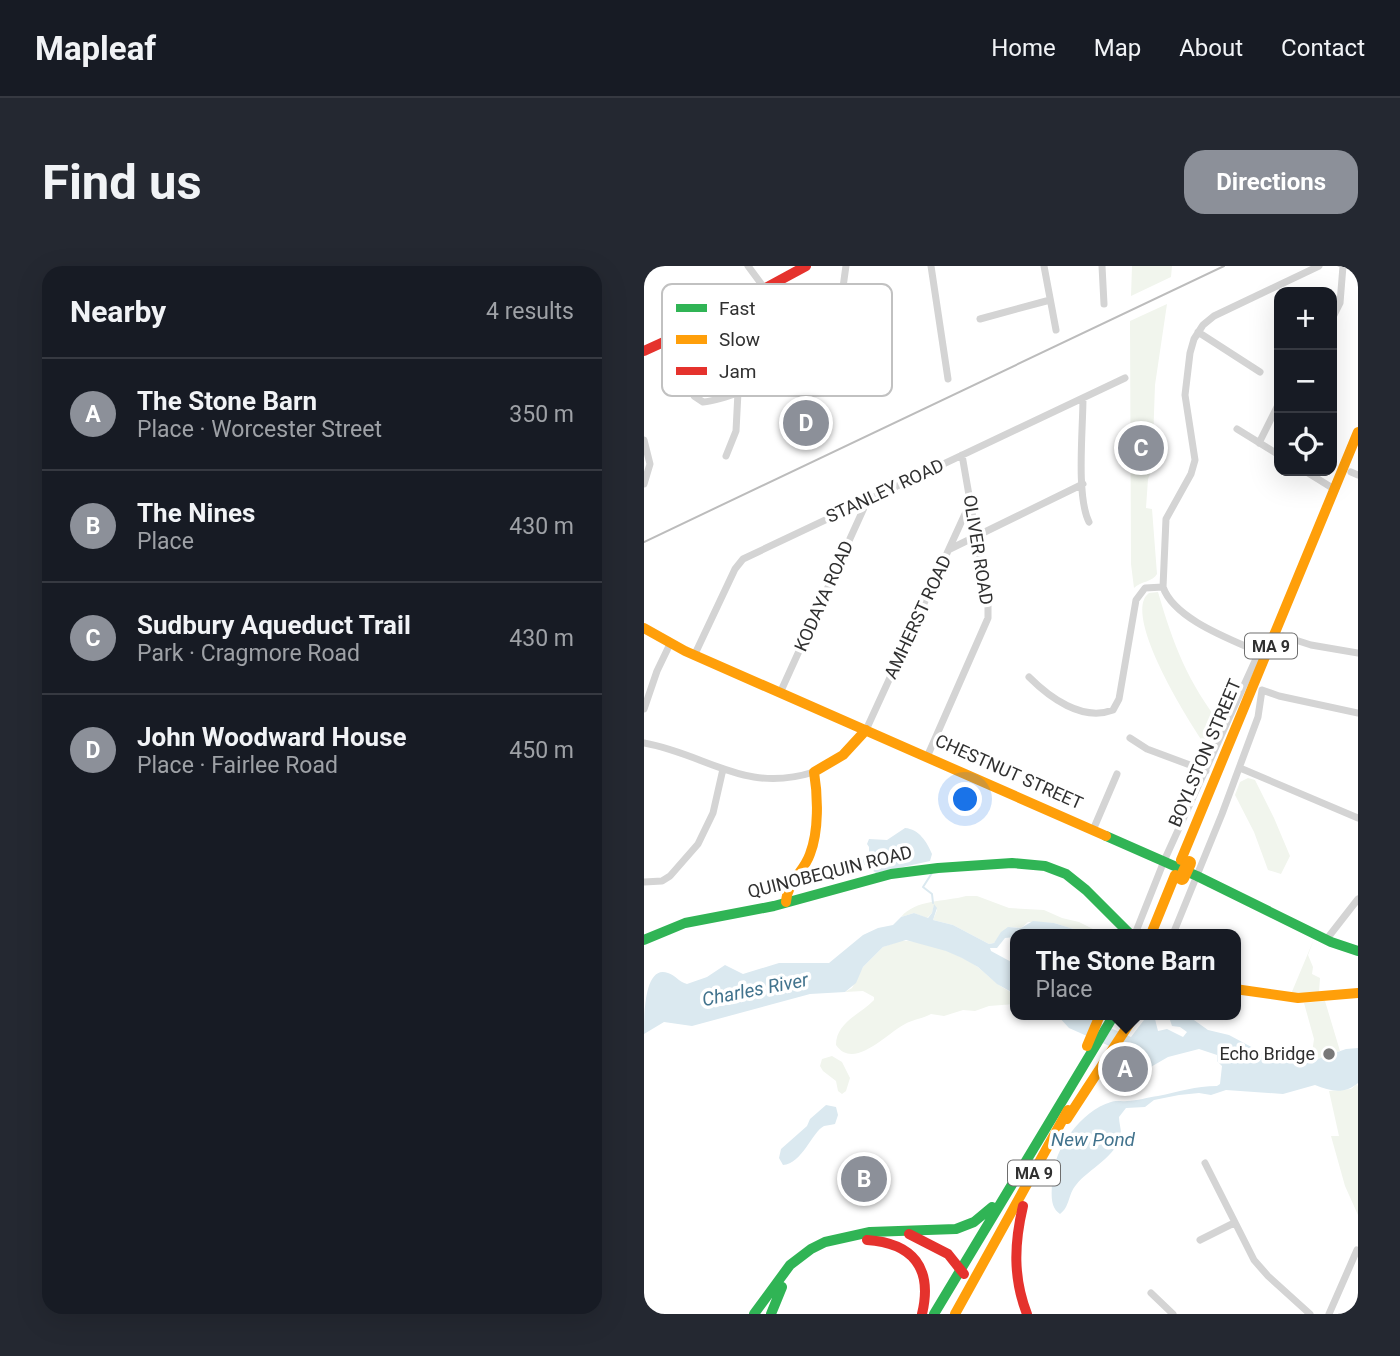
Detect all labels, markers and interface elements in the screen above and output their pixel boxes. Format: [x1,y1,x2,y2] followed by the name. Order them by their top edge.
[35,29,156,68] text: Mapleaf
[991,34,1056,62] text: Home
[1094,34,1141,62] text: Map
[1179,34,1243,62] text: About
[1281,34,1365,62] text: Contact
[1184,150,1358,214] button: Directions
[42,154,202,211] text: Find us
[662,284,892,396] legend
[1274,287,1337,476] map controls
[1274,287,1337,350] button: +
[70,294,166,329] text: Nearby
[719,297,756,320] text: Fast
[486,298,574,325] text: 4 results
[719,328,760,351] text: Slow
[1274,350,1337,413] button: −
[719,360,756,383] text: Jam
[137,386,317,416] text: The Stone Barn
[783,397,829,449] pin: D
[85,401,101,428] text: A
[509,401,574,428] text: 350 m
[1274,413,1337,476] button: locate
[137,416,382,443] text: Place · Worcester Street
[1118,422,1164,474] pin: C
[823,454,947,527] street label: STANLEY ROAD
[959,493,998,606] street label: OLIVER ROAD
[137,498,255,528] text: The Nines
[86,513,100,540] text: B
[509,513,574,540] text: 430 m
[137,528,194,555] text: Place
[790,537,857,654] street label: KODAYA ROAD
[880,552,955,682] street label: AMHERST ROAD
[137,610,411,640] text: Sudbury Aqueduct Trail
[85,625,101,652] text: C
[509,625,574,652] text: 430 m
[1245,634,1297,658] road number: MA 9
[137,640,360,667] text: Park · Cragmore Road
[1164,676,1245,830] street label: BOYLSTON STREET
[137,722,407,752] text: John Woodward House
[932,730,1087,814] street label: CHESTNUT STREET
[86,737,100,764] text: D
[509,737,574,764] text: 450 m
[137,752,338,779] text: Place · Fairlee Road
[948,782,982,816] your location
[745,841,914,902] street label: QUINOBEQUIN ROAD
[1010,929,1241,1020] popup
[1036,946,1216,976] text: The Stone Barn
[700,968,811,1011] water label: Charles River
[1036,976,1092,1003] text: Place
[1102,1043,1148,1095] pin: A
[1219,1043,1315,1064] place label: Echo Bridge
[1321,1046,1337,1062] marker: Echo Bridge
[1051,1128,1136,1151] water label: New Pond
[841,1153,887,1205] pin: B
[1008,1160,1060,1186] road number: MA 9

